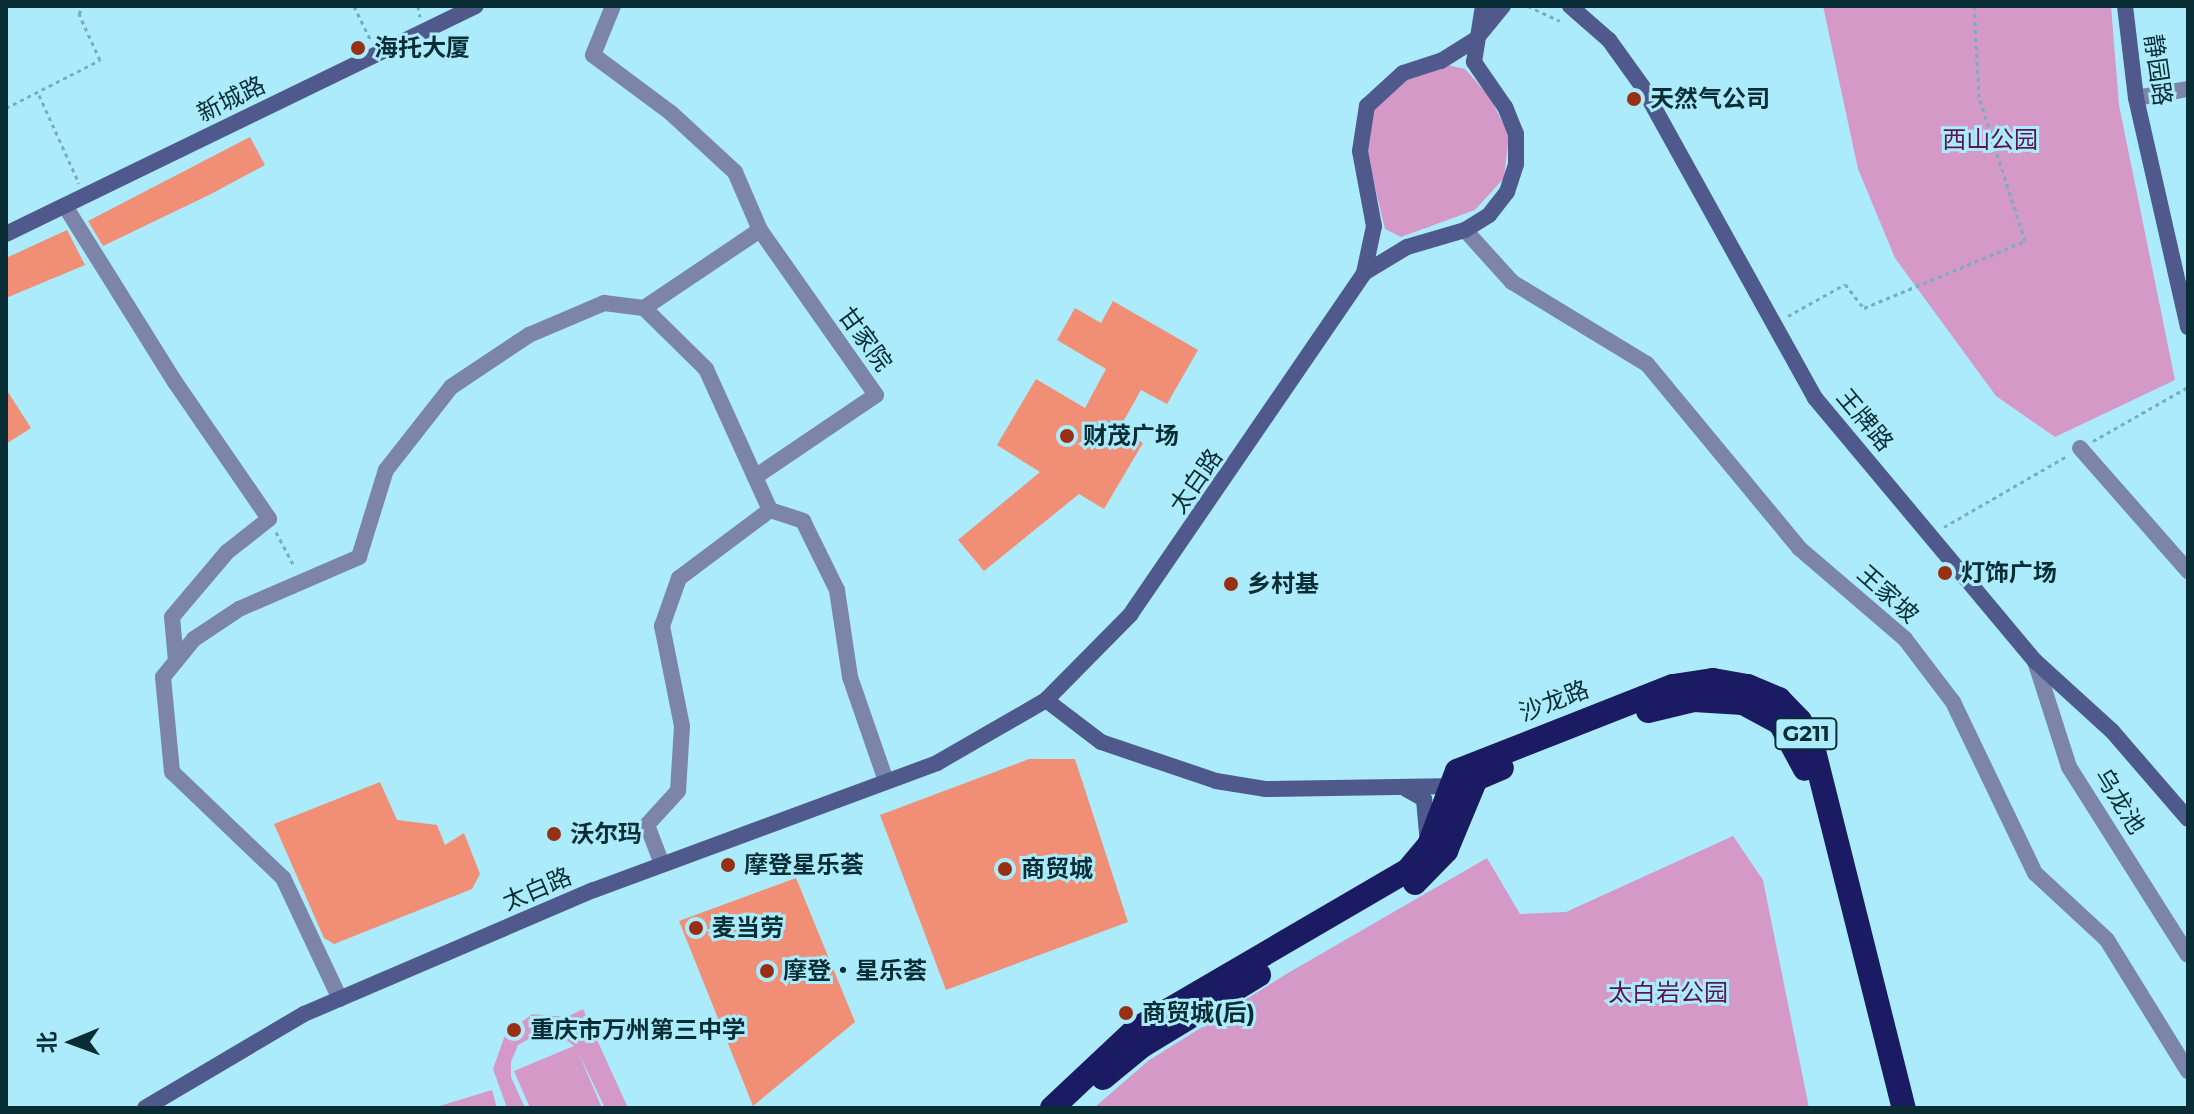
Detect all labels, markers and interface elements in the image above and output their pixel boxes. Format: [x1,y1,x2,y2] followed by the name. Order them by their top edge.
[2139,32,2177,108] street label: 静园路
[374,34,470,62] place label: 海托大厦
[349,39,367,57] marker: 海托大厦
[192,70,270,128] street label: 新城路
[1650,85,1770,113] place label: 天然气公司
[1625,90,1643,108] marker: 天然气公司
[1942,126,2038,154] park label: 西山公园
[832,301,898,377] street label: 甘家院
[1831,383,1899,457] street label: 王牌路
[1083,422,1179,450] place label: 财茂广场
[1058,427,1076,445] marker: 财茂广场
[1164,443,1228,519] street label: 太白路
[1852,559,1924,629] street label: 王家坡
[1961,559,2057,587] place label: 灯饰广场
[1936,564,1954,582] marker: 灯饰广场
[1247,570,1319,598] place label: 乡村基
[1222,575,1240,593] marker: 乡村基
[1515,675,1593,727] street label: 沙龙路
[1774,716,1838,752] road number: G211
[2089,763,2151,839] street label: 乌龙池
[570,820,642,848] place label: 沃尔玛
[545,825,563,843] marker: 沃尔玛
[744,851,864,879] place label: 摩登星乐荟
[1021,855,1093,883] place label: 商贸城
[719,856,737,874] marker: 摩登星乐荟
[996,860,1014,878] marker: 商贸城
[498,862,576,916] street label: 太白路
[712,914,784,942] place label: 麦当劳
[687,919,705,937] marker: 麦当劳
[783,957,927,985] place label: 摩登・星乐荟
[758,962,776,980] marker: 摩登・星乐荟
[1608,979,1728,1007] park label: 太白岩公园
[1142,999,1255,1027] place label: 商贸城(后)
[32,1002,112,1082] north arrow
[1117,1004,1135,1022] marker: 商贸城(后)
[530,1016,746,1044] place label: 重庆市万州第三中学
[505,1021,523,1039] marker: 重庆市万州第三中学
[34,1031,61,1054] text: 北

